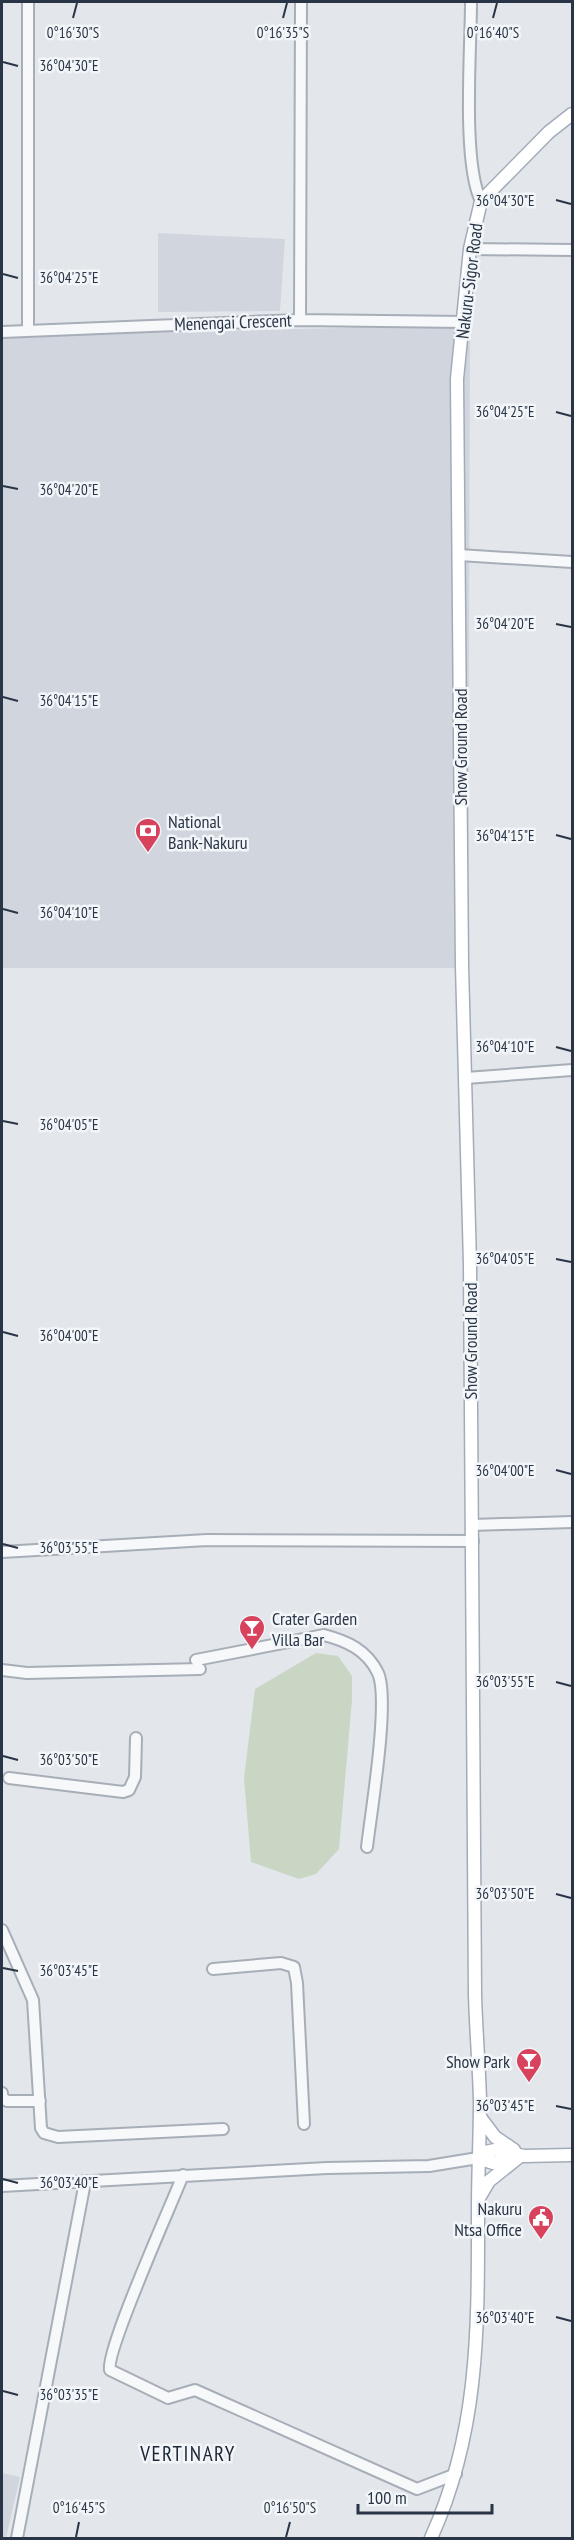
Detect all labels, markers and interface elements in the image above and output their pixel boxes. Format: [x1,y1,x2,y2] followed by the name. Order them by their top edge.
[47,23,99,42] text: 0°16'30"S
[257,23,309,42] text: 0°16'35"S
[467,23,519,42] text: 0°16'40"S
[39,56,99,75] text: 36°04'30"E
[475,191,535,210] text: 36°04'30"E
[451,222,487,340] street label: Nakuru-Sigor Road
[39,268,99,287] text: 36°04'25"E
[174,308,292,336] street label: Menengai Crescent
[475,402,535,421] text: 36°04'25"E
[39,480,99,499] text: 36°04'20"E
[475,614,535,633] text: 36°04'20"E
[449,689,472,805] street label: Show Ground Road
[39,691,99,710] text: 36°04'15"E
[168,810,248,854] place label: National Bank-Nakuru
[133,816,163,854] bank icon: National Bank-Nakuru
[475,826,535,845] text: 36°04'15"E
[39,903,99,922] text: 36°04'10"E
[475,1037,535,1056] text: 36°04'10"E
[39,1115,99,1134] text: 36°04'05"E
[475,1249,535,1268] text: 36°04'05"E
[459,1283,482,1399] street label: Show Ground Road
[39,1326,99,1345] text: 36°04'00"E
[475,1461,535,1480] text: 36°04'00"E
[39,1538,99,1557] text: 36°03'55"E
[271,1607,357,1651] place label: Crater Garden Villa Bar
[237,1613,267,1651] bar icon: Crater Garden Villa Bar
[475,1672,535,1691] text: 36°03'55"E
[39,1750,99,1769] text: 36°03'50"E
[475,1884,535,1903] text: 36°03'50"E
[39,1961,99,1980] text: 36°03'45"E
[514,2046,544,2084] bar icon: Show Park
[446,2050,510,2073] place label: Show Park
[475,2096,535,2115] text: 36°03'45"E
[39,2173,99,2192] text: 36°03'40"E
[454,2197,522,2241] place label: Nakuru Ntsa Office
[526,2203,556,2241] public building icon: Nakuru Ntsa Office
[475,2308,535,2327] text: 36°03'40"E
[39,2385,99,2404] text: 36°03'35"E
[139,2440,236,2467] district label: VERTINARY
[358,2477,492,2515] scale bar
[367,2486,407,2509] text: 100 m
[53,2498,105,2517] text: 0°16'45"S
[264,2498,316,2517] text: 0°16'50"S

